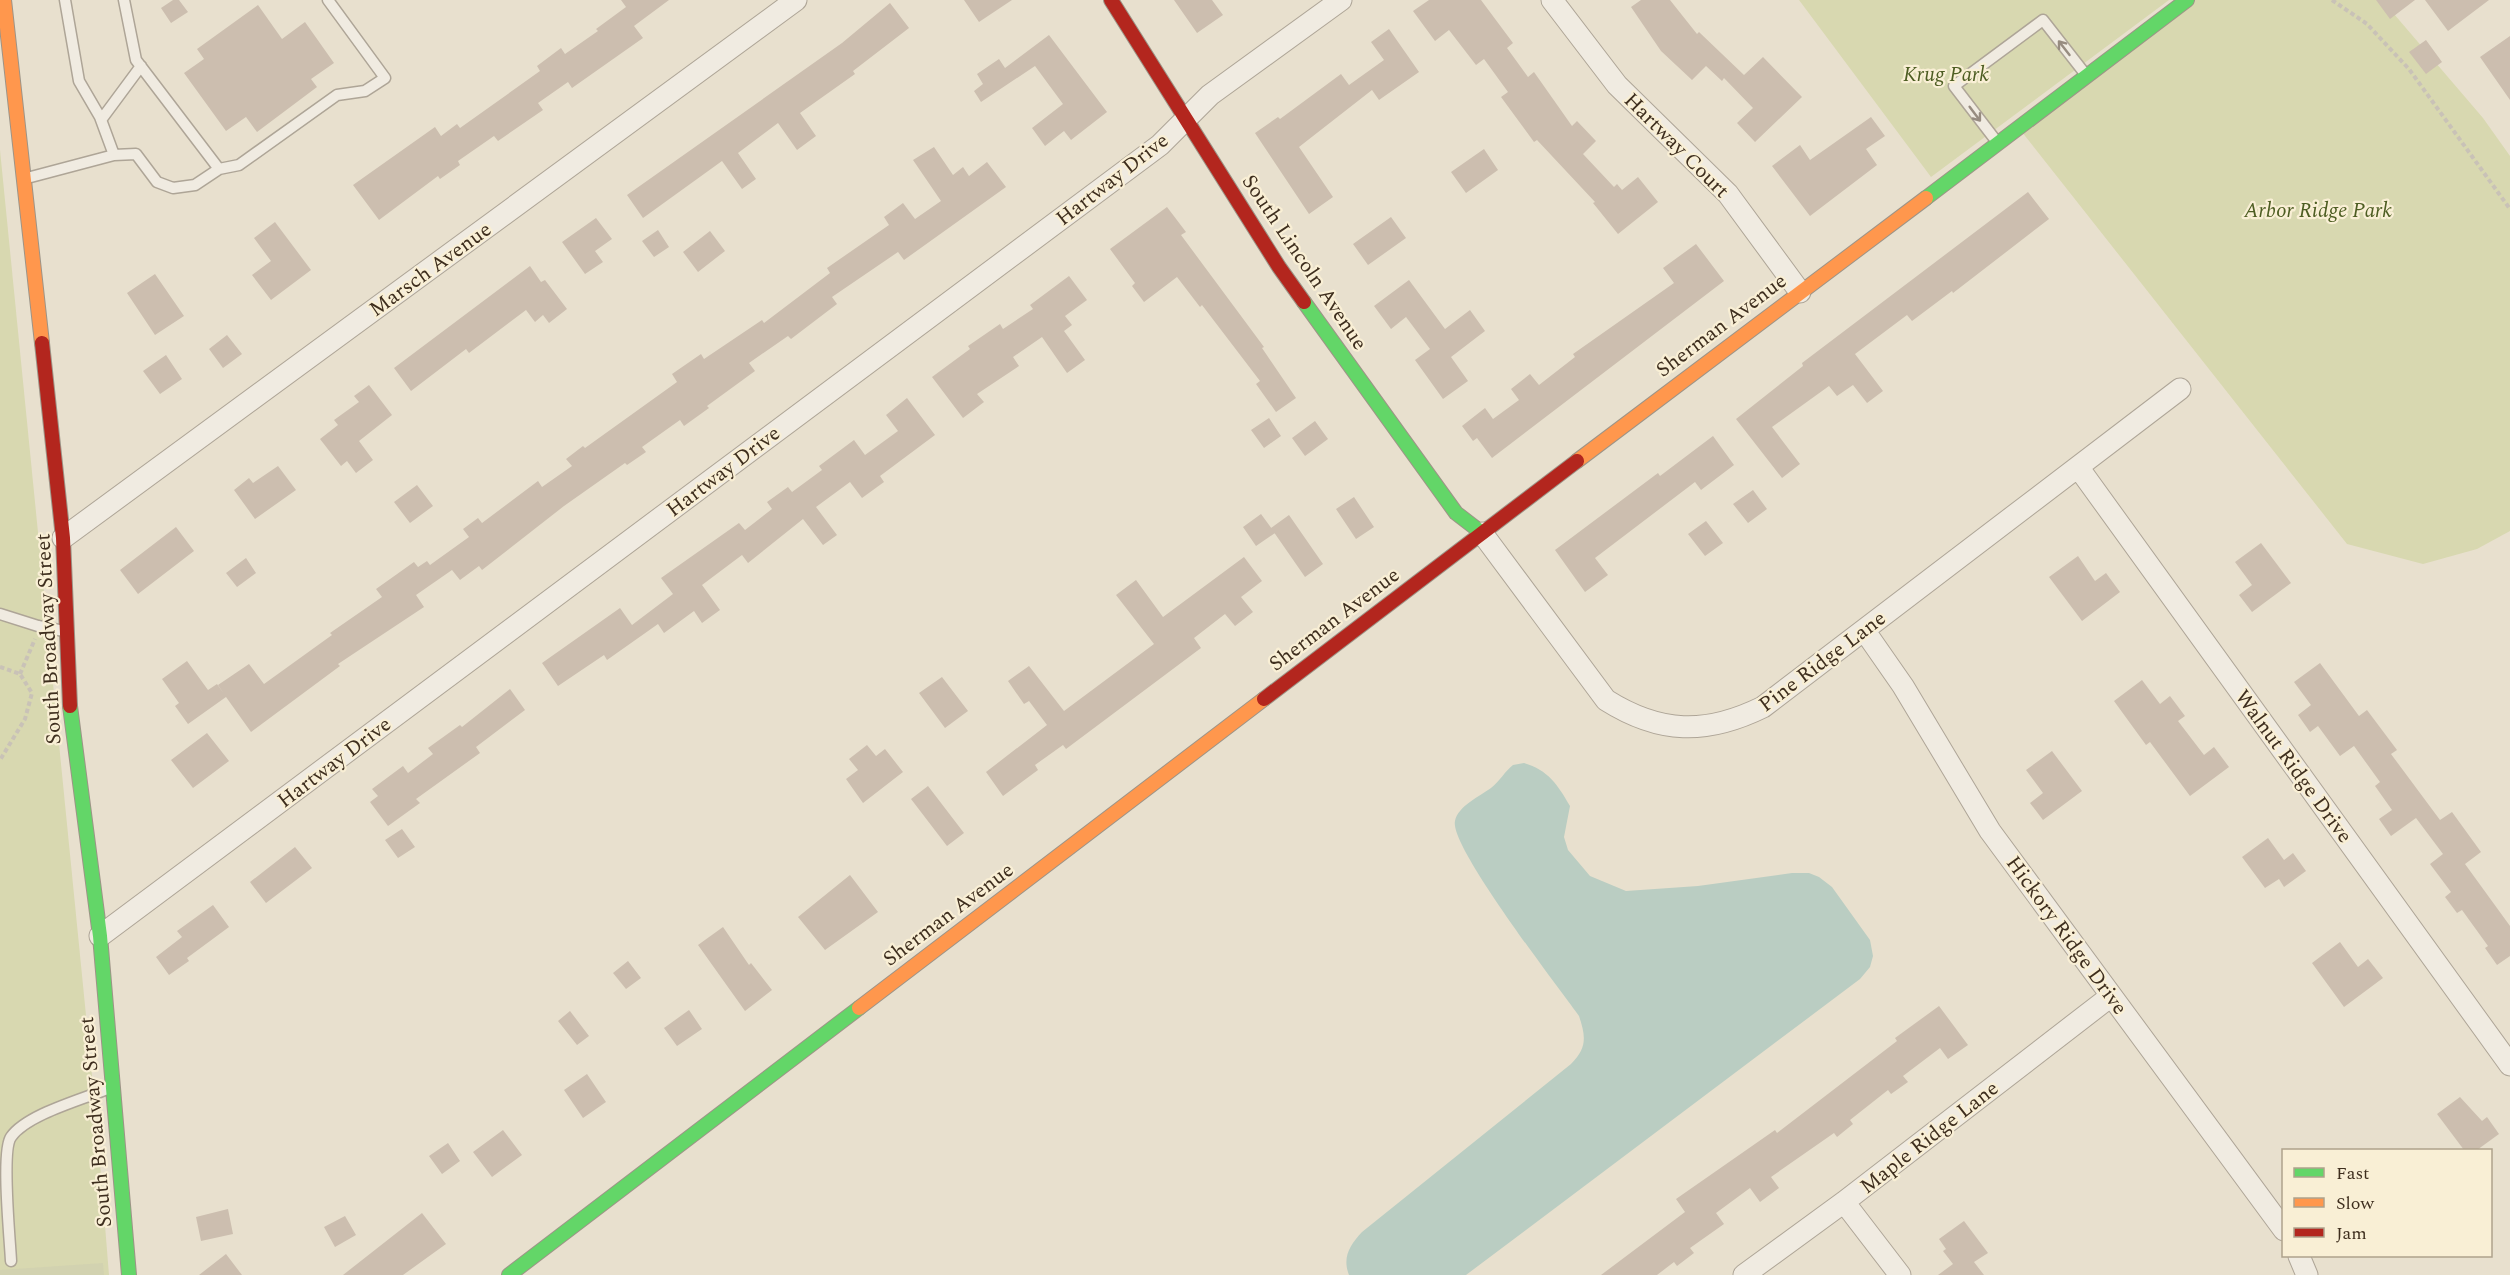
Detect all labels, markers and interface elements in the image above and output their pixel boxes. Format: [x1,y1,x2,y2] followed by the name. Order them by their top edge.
[2058,40,2071,56] one-way arrow
[1903,59,1989,91] park label: Krug Park
[1616,85,1737,206] street label: Hartway Court
[1969,106,1982,122] one-way arrow
[1049,125,1176,234] street label: Hartway Drive
[1233,168,1375,357] street label: South Lincoln Avenue
[2243,195,2392,227] park label: Arbor Ridge Park
[363,214,499,325] street label: Marsch Avenue
[1649,266,1794,386] street label: Sherman Avenue
[660,418,787,525] street label: Hartway Drive
[27,532,71,745] street label: South Broadway Street
[1262,560,1407,680] street label: Sherman Avenue
[1752,603,1893,720] street label: Pine Ridge Lane
[2226,683,2360,850] street label: Walnut Ridge Drive
[271,709,398,816] street label: Hartway Drive
[1997,849,2135,1022] street label: Hickory Ridge Drive
[876,855,1021,975] street label: Sherman Avenue
[71,1015,121,1229] street label: South Broadway Street
[1853,1073,2006,1202] street label: Maple Ridge Lane
[2282,1149,2492,1257] legend
[2336,1160,2369,1187] text: Fast
[2336,1190,2375,1217] text: Slow
[2336,1220,2367,1247] text: Jam

